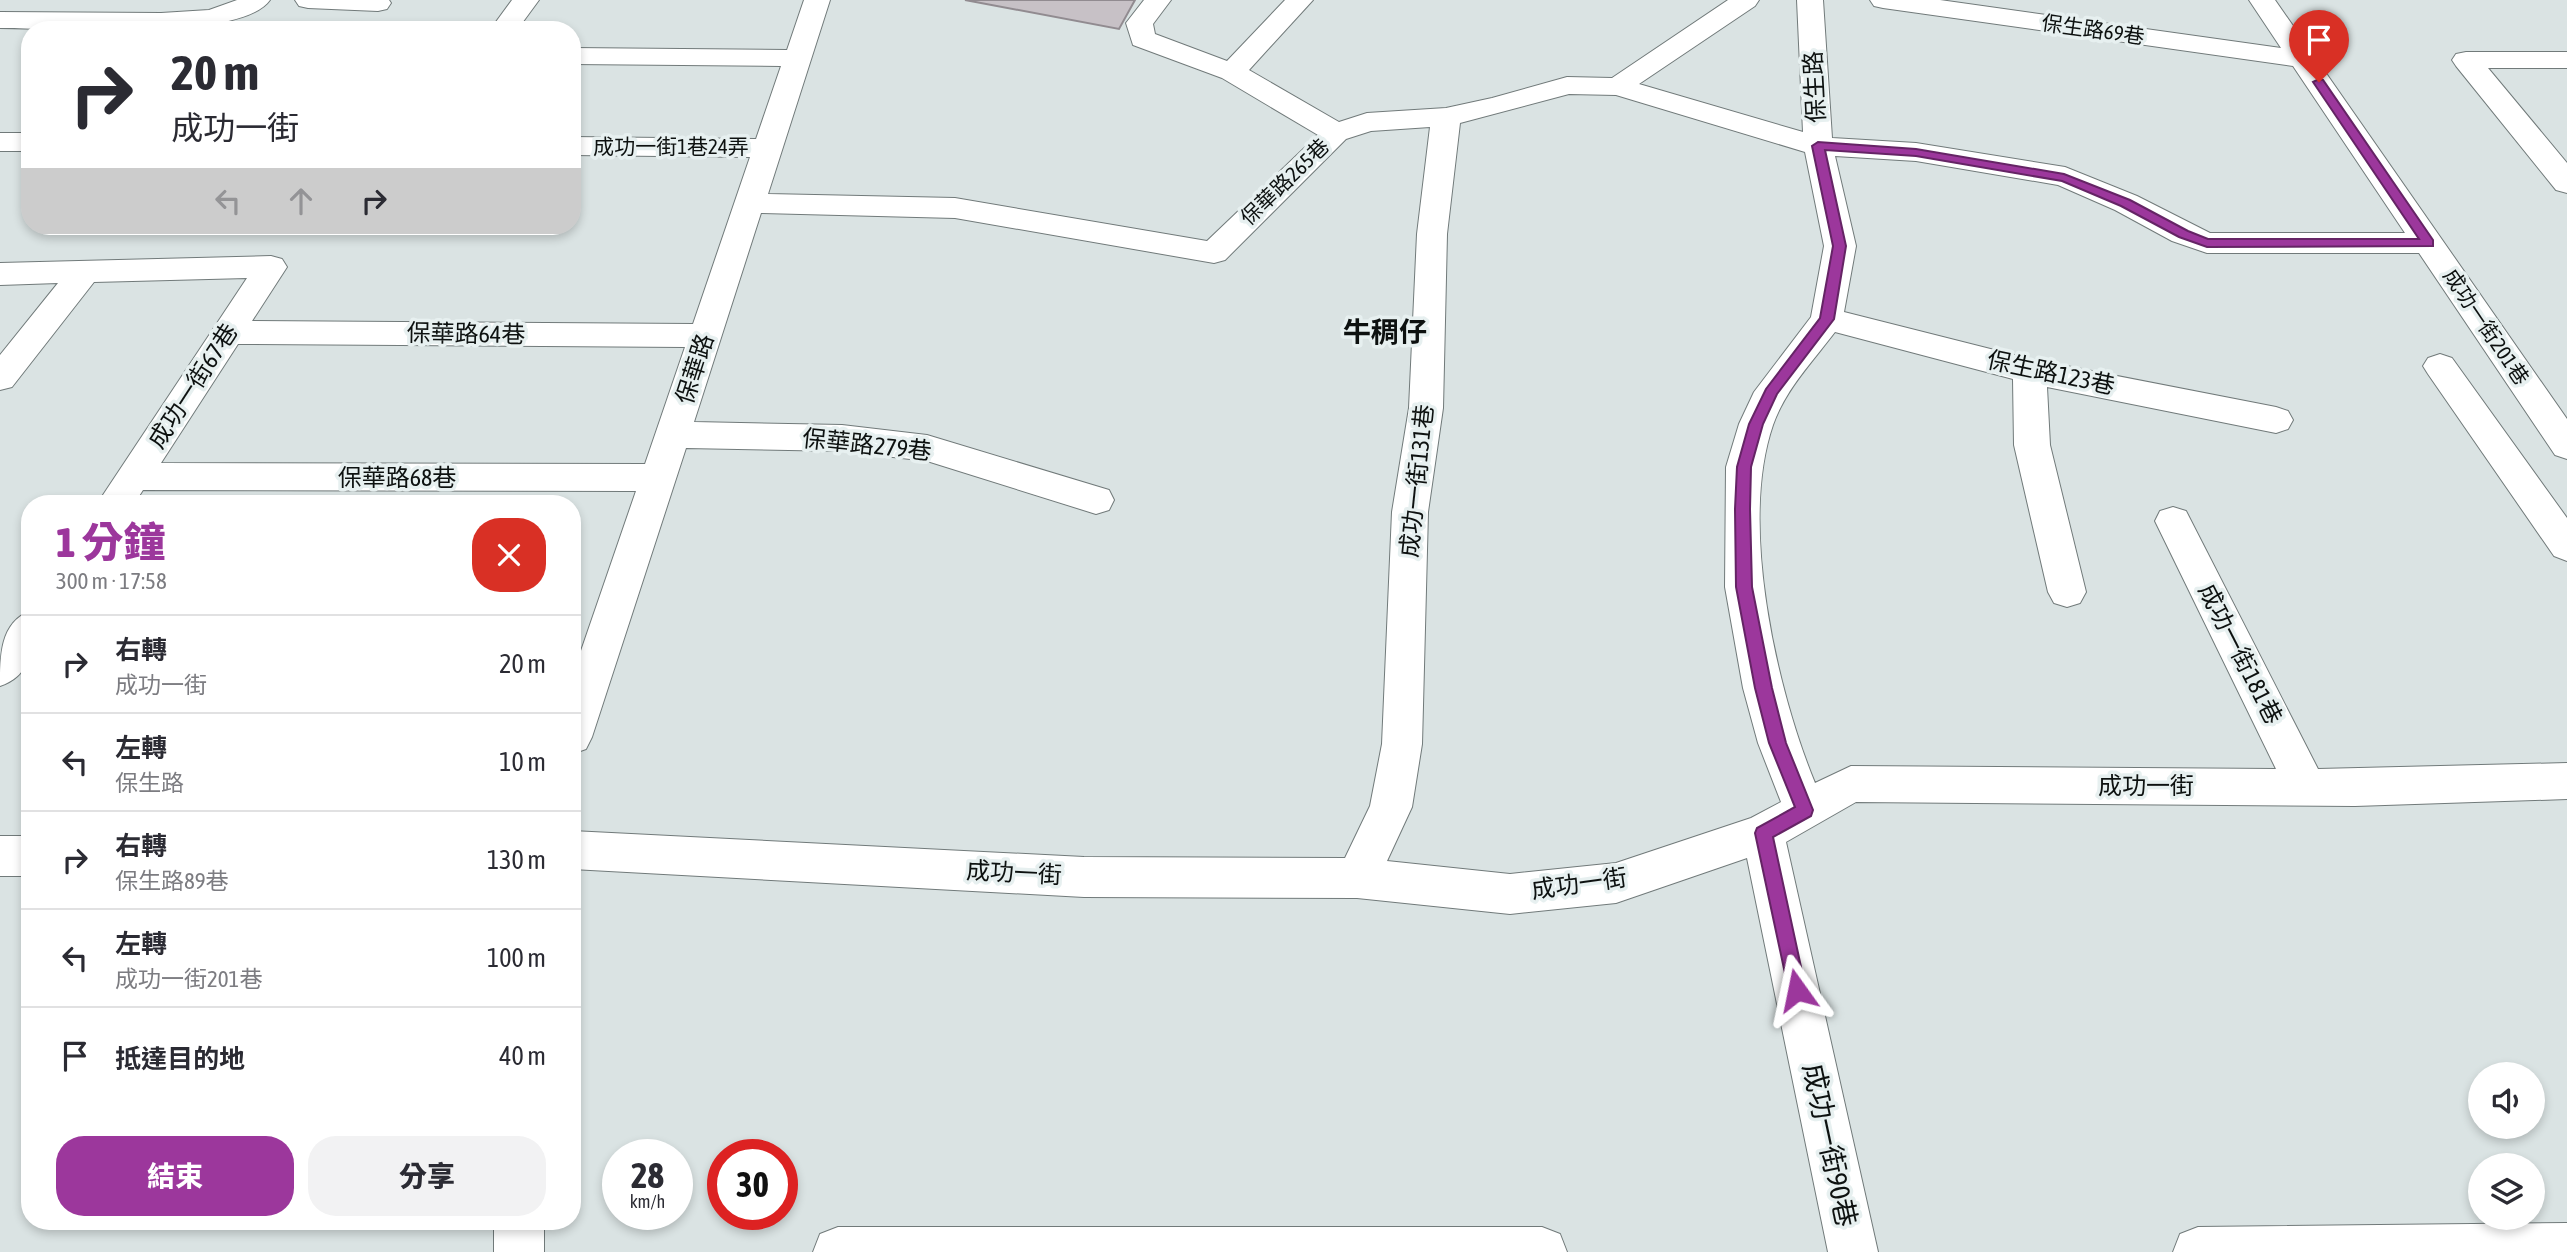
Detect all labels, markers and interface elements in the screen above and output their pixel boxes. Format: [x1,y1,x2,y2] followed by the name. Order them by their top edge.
[2040,10,2146,48] street label: 保生路69巷
[2289,10,2349,82] pin
[2300,21,2338,59] icon: arrive
[171,44,259,100] text: 20 m
[56,49,147,140] icon: right
[1799,50,1830,124] street label: 保生路
[171,109,299,146] text: 成功一街
[1235,133,1334,229] street label: 保華路265巷
[593,134,749,158] street label: 成功一街1巷24弄
[209,182,247,220] icon: left
[282,182,320,220] icon: ahead
[355,182,393,220] icon: right
[2439,264,2534,389] street label: 成功一街201巷
[1343,316,1427,348] district label: 牛稠仔
[142,319,243,453] street label: 成功一街67巷
[407,319,526,348] street label: 保華路64巷
[671,330,718,407] street label: 保華路
[1985,346,2117,399] street label: 保生路123巷
[1395,403,1438,559] street label: 成功一街131巷
[801,424,933,465] street label: 保華路279巷
[338,464,456,491] street label: 保華路68巷
[56,518,166,566] text: 1 分鐘
[472,518,546,592] button: close
[56,568,167,594] text: 300 m · 17:58
[2193,579,2287,728] street label: 成功一街181巷
[115,635,167,665] text: 右轉
[56,645,94,683] icon: right
[499,649,546,679] text: 20 m
[115,672,207,698] text: 成功一街
[115,733,167,763] text: 左轉
[56,743,94,781] icon: left
[499,747,546,777] text: 10 m
[115,770,184,796] text: 保生路
[2098,772,2194,799] street label: 成功一街
[115,831,167,861] text: 右轉
[56,841,94,879] icon: right
[487,845,546,875] text: 130 m
[965,857,1063,888] street label: 成功一街
[1530,863,1628,904] street label: 成功一街
[115,868,229,894] text: 保生路89巷
[115,929,167,959] text: 左轉
[56,939,94,977] icon: left
[487,943,546,973] text: 100 m
[1760,953,1834,1027] position arrow
[115,966,262,992] text: 成功一街201巷
[56,1037,94,1075] icon: arrive
[499,1041,546,1071] text: 40 m
[115,1044,245,1074] text: 抵達目的地
[1797,1060,1863,1230] street label: 成功一街90巷
[2468,1062,2545,1230] map controls
[2468,1062,2545,1139] button: sound
[56,1136,294,1216] button: 結束
[308,1136,546,1216] button: 分享
[707,1139,798,1230] speed limit sign: 30
[2468,1153,2545,1230] button: layers
[631,1155,664,1195] text: 28
[630,1191,665,1212] text: km/h

